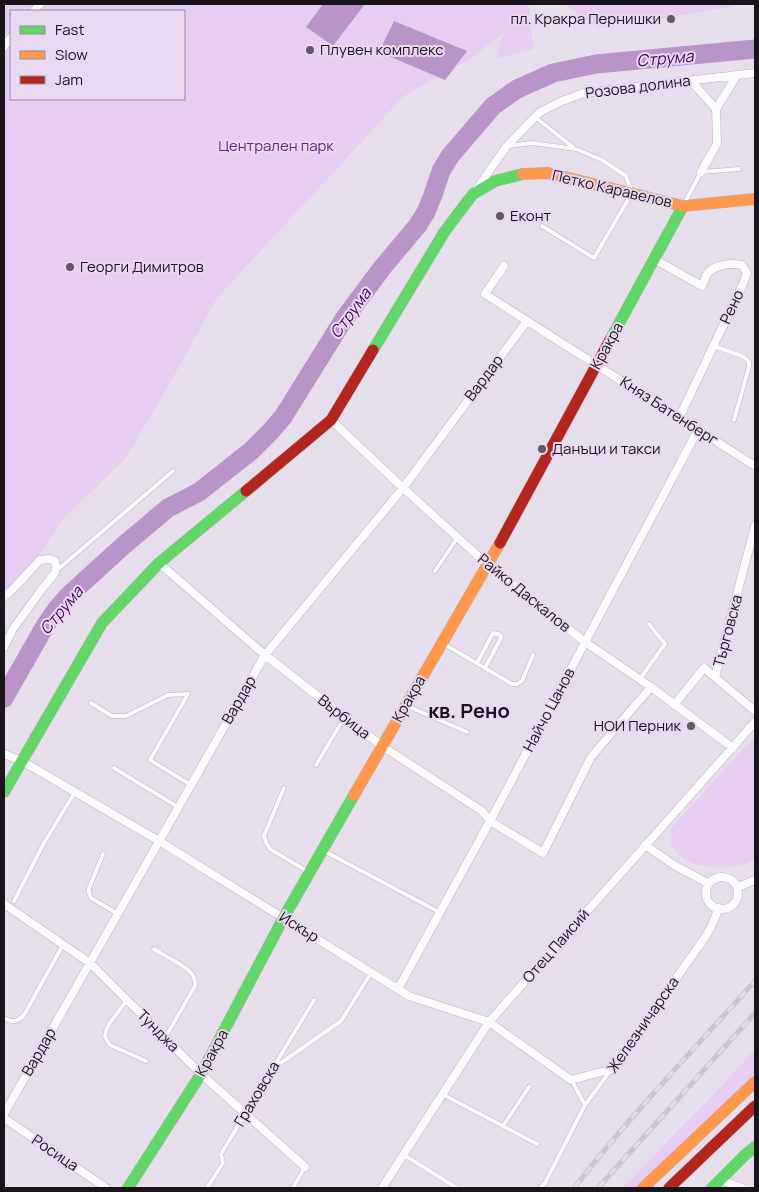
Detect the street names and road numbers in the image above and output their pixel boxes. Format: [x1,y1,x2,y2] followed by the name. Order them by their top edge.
[584,70,692,103] street label: Розова долина
[550,164,674,213] street label: Петко Каравелов
[715,286,749,327] street label: Рено
[585,318,628,373] street label: Кракра
[459,350,508,405] street label: Вардар
[616,371,722,450] street label: Княз Батенберг
[473,549,575,637] street label: Райко Даскалов
[708,592,747,669] street label: Търговска
[518,664,579,755] street label: Найчо Цанов
[216,672,261,728] street label: Вардар
[387,672,430,726] street label: Кракра
[314,689,375,744] street label: Върбица
[517,904,594,987] street label: Отец Паисий
[275,906,323,947] street label: Искър
[602,972,684,1077] street label: Железничарска
[132,1005,184,1057] street label: Тунджа
[16,1024,61,1080] street label: Вардар
[190,1025,233,1080] street label: Кракра
[229,1057,284,1130] street label: Граховска
[28,1129,83,1176] street label: Росица

